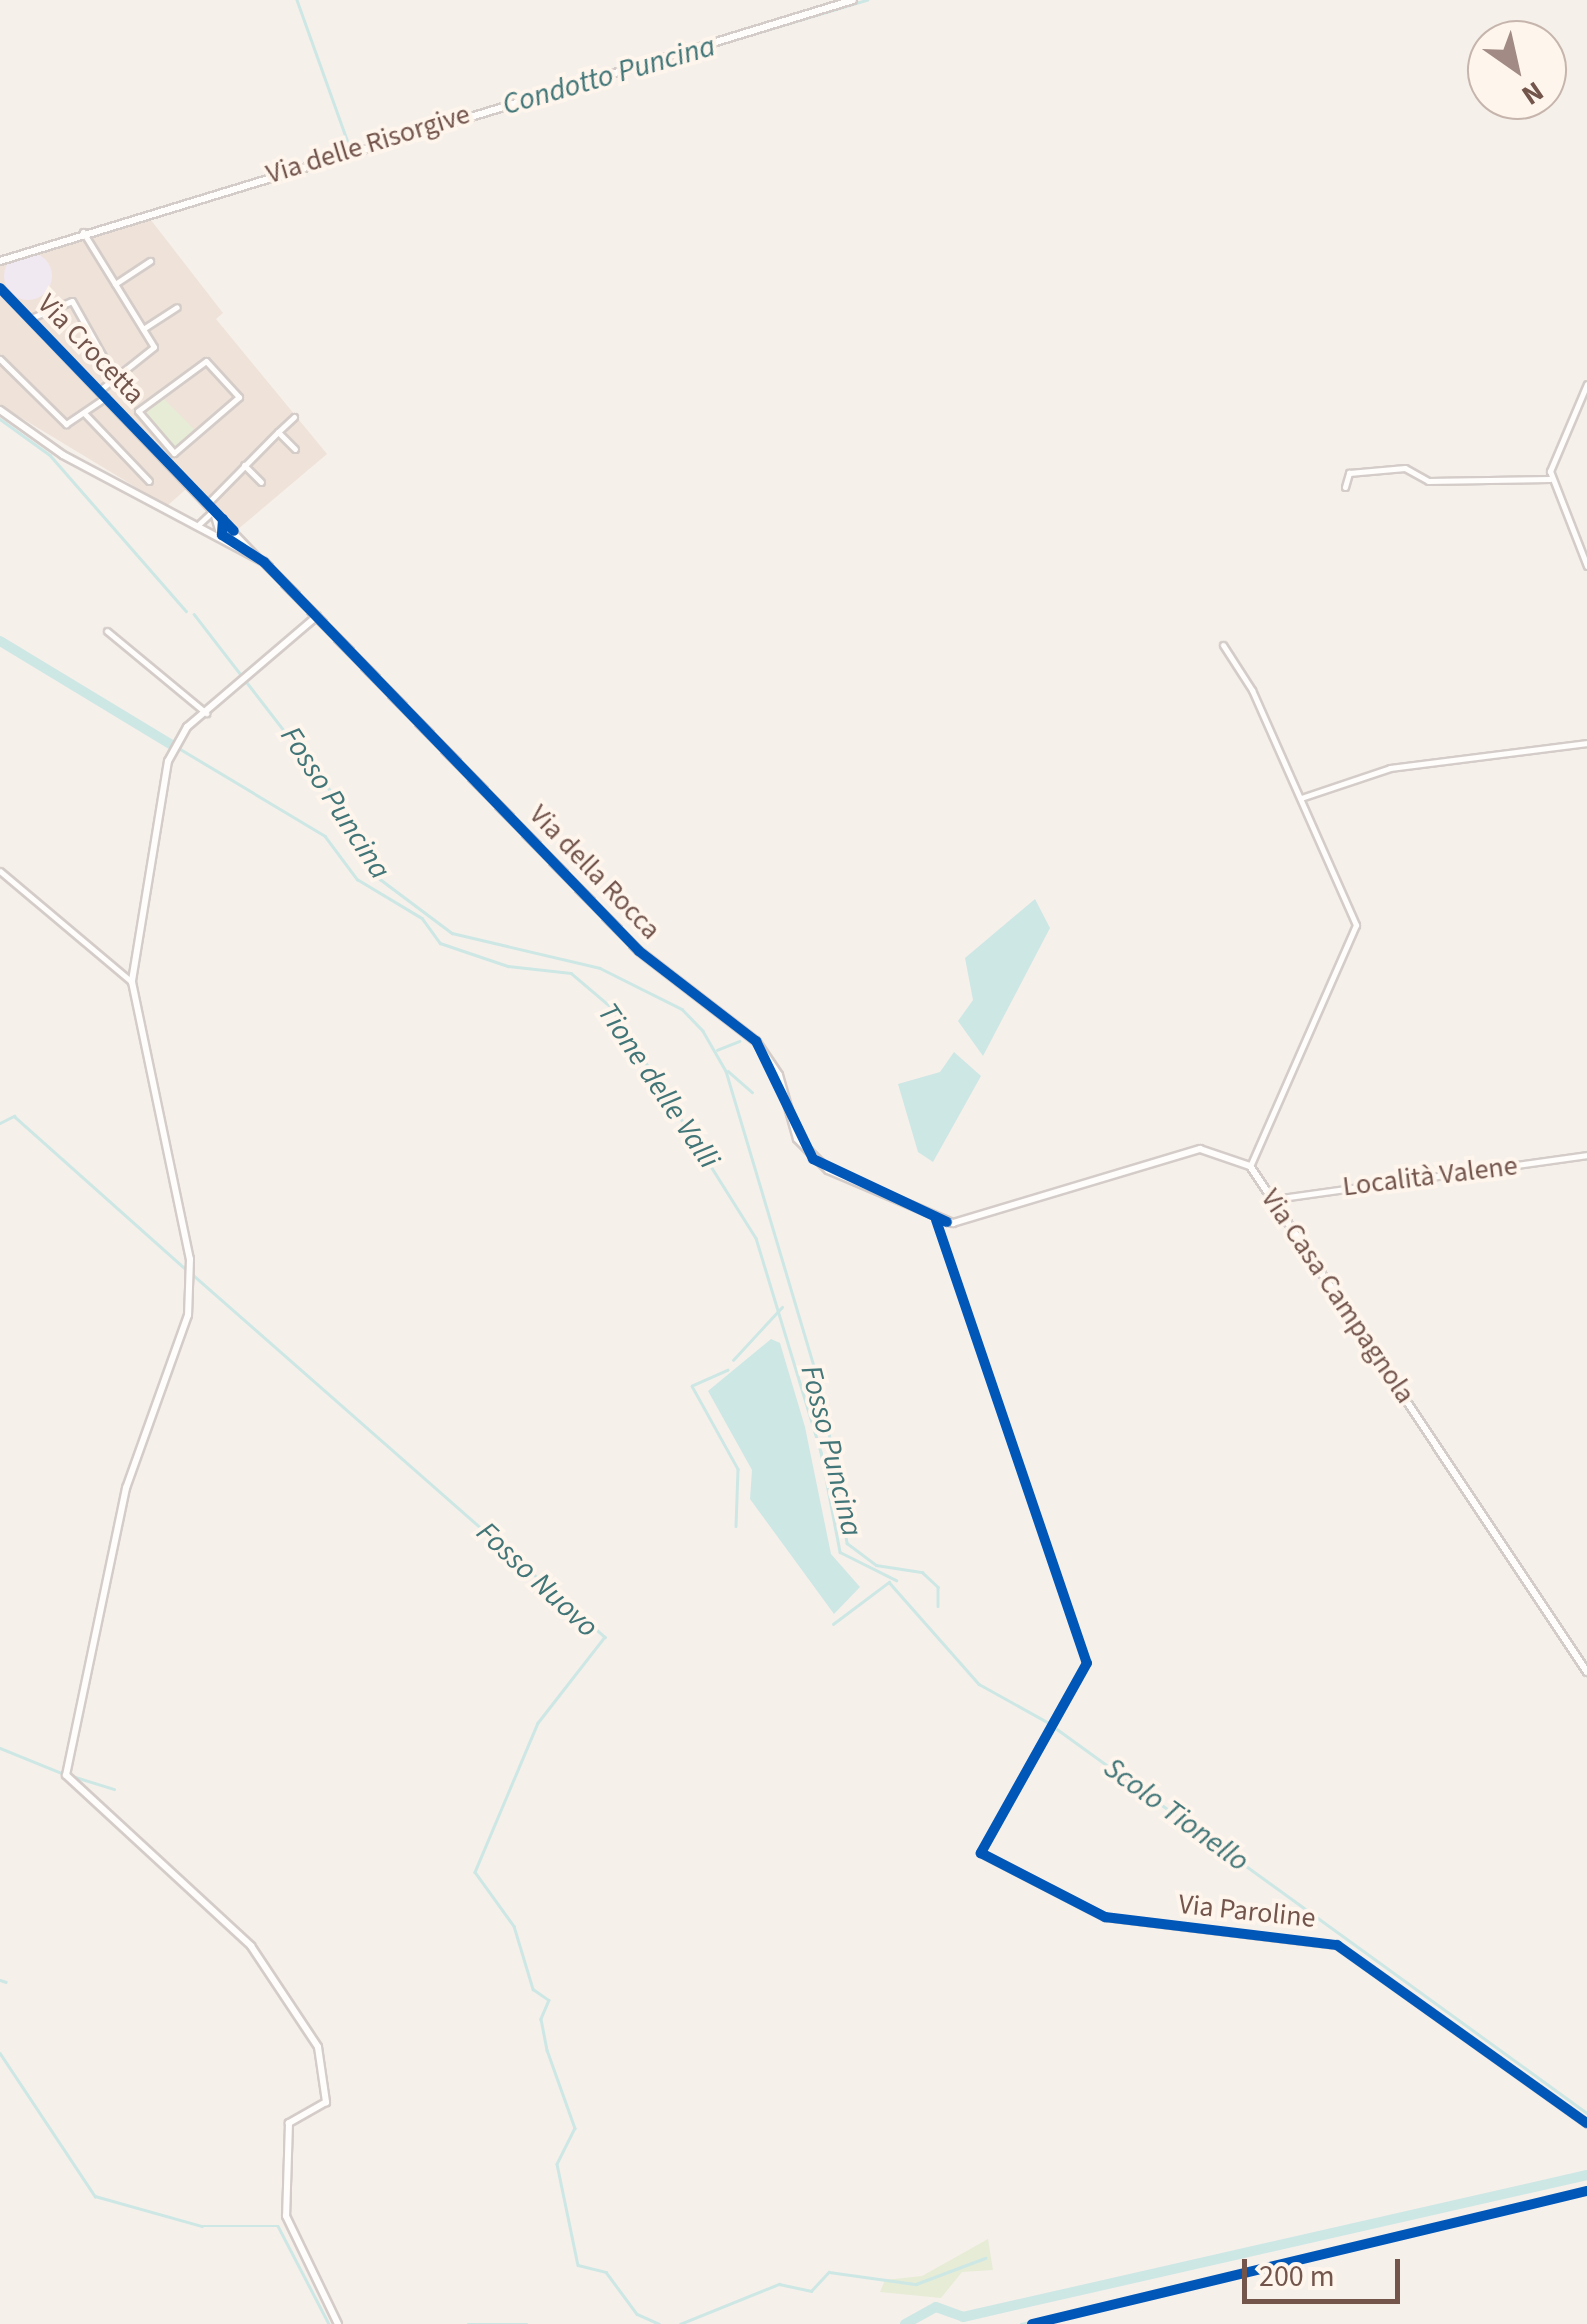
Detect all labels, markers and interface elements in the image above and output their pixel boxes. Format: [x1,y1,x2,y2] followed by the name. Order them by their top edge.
[1467,20,1567,120] north arrow
[499,28,719,124] water label: Condotto Puncina
[1514,71,1552,115] text: N
[262,97,474,191] street label: Via delle Risorgive
[31,287,151,411] street label: Via Crocetta
[272,720,398,886] water label: Fosso Puncina
[522,798,668,946] street label: Via della Rocca
[589,996,727,1176] water label: Tione delle Valli
[1341,1149,1519,1203] street label: Località Valene
[1254,1183,1422,1409] street label: Via Casa Campagnola
[792,1362,870,1540] water label: Fosso Puncina
[469,1515,605,1645] water label: Fosso Nuovo
[1096,1750,1256,1880] water label: Scolo Tionello
[1177,1887,1317,1935] street label: Via Paroline
[1247,2239,1404,2301] scale bar
[1259,2255,1335,2298] text: 200 m

